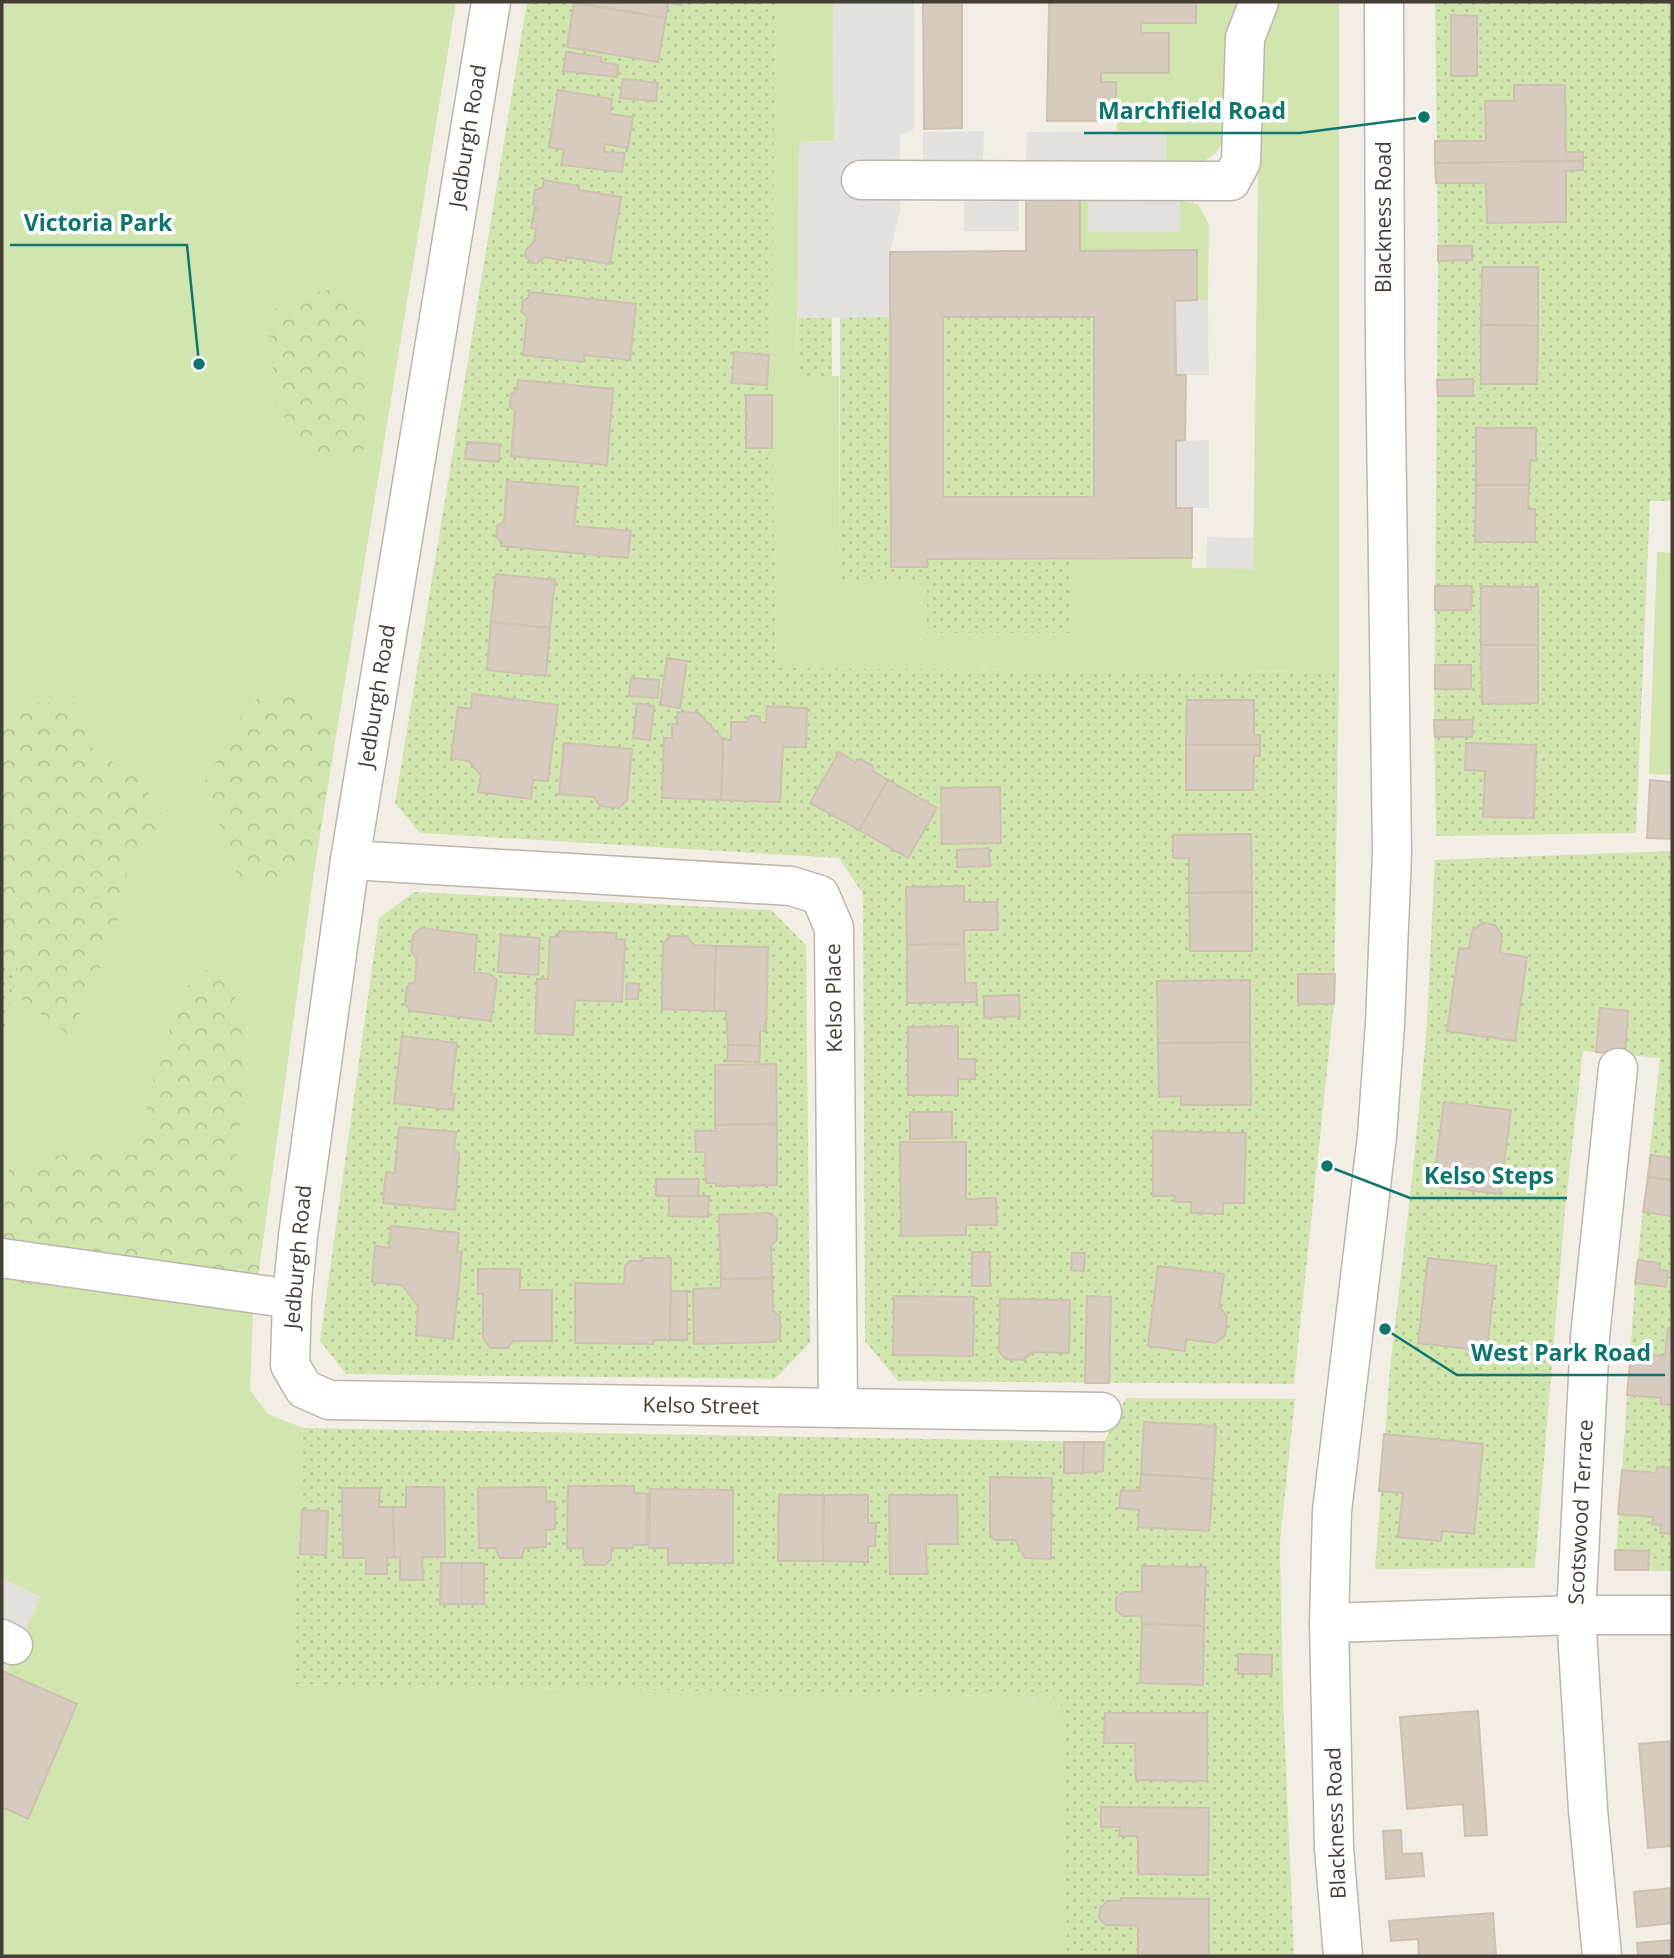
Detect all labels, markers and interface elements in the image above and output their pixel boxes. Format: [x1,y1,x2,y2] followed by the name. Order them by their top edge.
[442,62,492,211] street label: Jedburgh Road
[1084,89,1300,133] callout: Marchfield Road
[1098,94,1286,126] text: Marchfield Road
[1369,141,1397,293] street label: Blackness Road
[10,201,187,245] callout: Victoria Park
[24,206,173,238] text: Victoria Park
[351,622,401,771] street label: Jedburgh Road
[818,943,848,1053] street label: Kelso Place
[1410,1154,1567,1198] callout: Kelso Steps
[1424,1159,1554,1191] text: Kelso Steps
[277,1184,317,1332] street label: Jedburgh Road
[1457,1331,1665,1375] callout: West Park Road
[1471,1336,1651,1368] text: West Park Road
[642,1390,760,1420] street label: Kelso Street
[1561,1419,1599,1605] street label: Scotswood Terrace
[1318,1747,1352,1899] street label: Blackness Road

